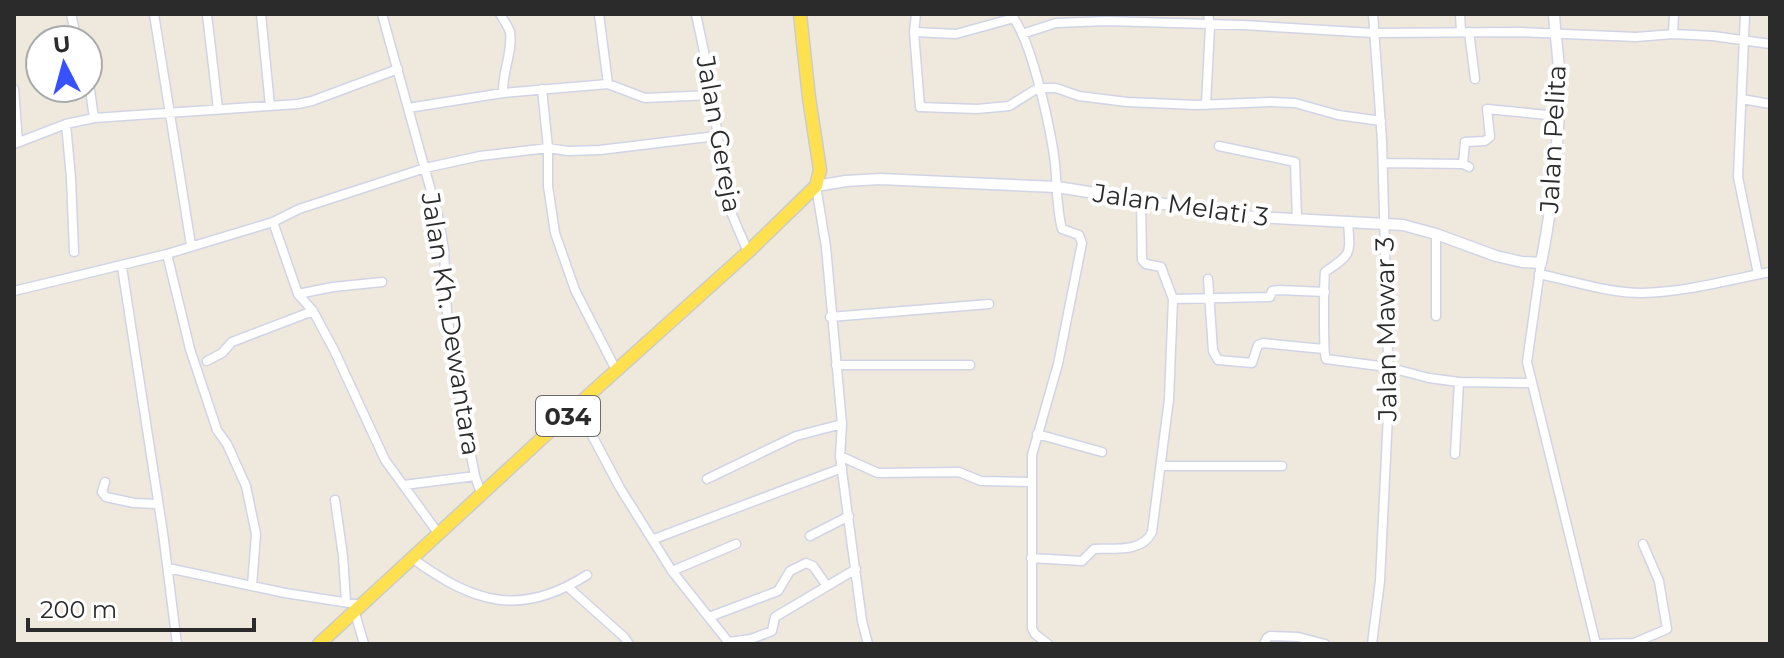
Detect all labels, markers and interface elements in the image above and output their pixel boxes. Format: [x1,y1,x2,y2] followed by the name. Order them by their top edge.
[24,24,104,104] north arrow
[52,30,72,59] text: U
[689,52,749,215] street label: Jalan Gereja
[1533,64,1573,215] street label: Jalan Pelita
[1090,177,1271,233] street label: Jalan Melati 3
[414,189,488,458] street label: Jalan Kh. Dewantara
[1368,236,1404,423] street label: Jalan Mawar 3
[536,396,600,436] road number: 034
[28,582,254,632] scale bar
[40,595,117,624] text: 200 m

